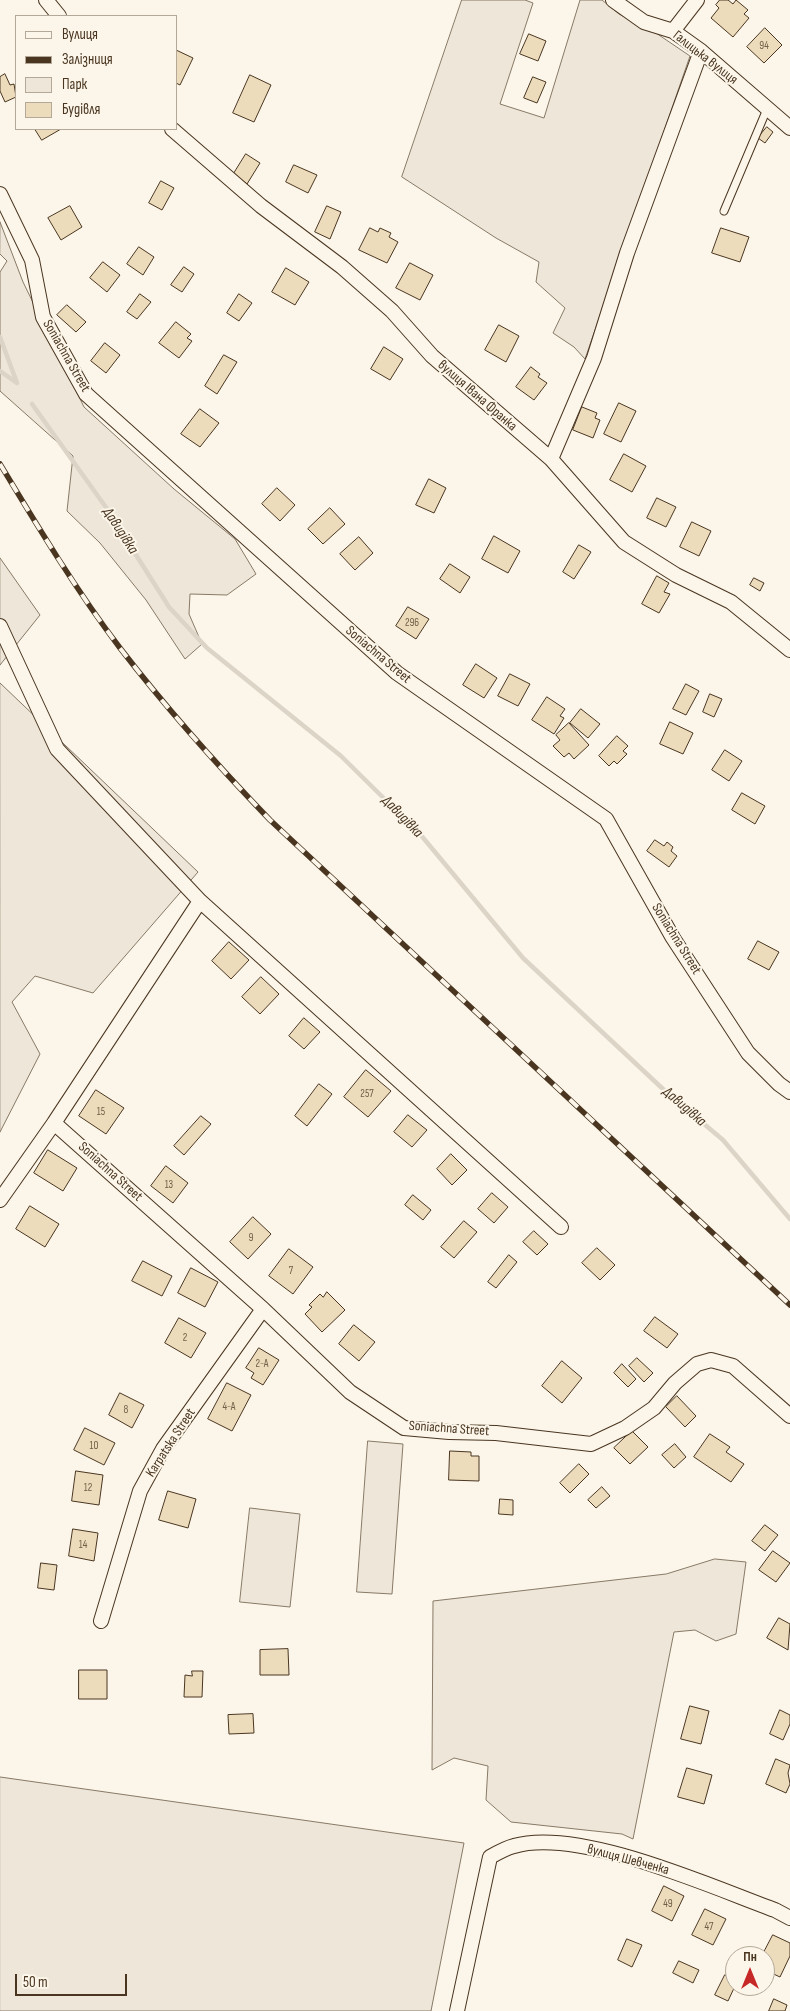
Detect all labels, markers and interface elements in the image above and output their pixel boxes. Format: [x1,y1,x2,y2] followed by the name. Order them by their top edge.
[15,15,178,130] legend
[62,25,98,44] text: Вулиця
[669,27,741,89] street label: Галицька вулиця
[759,39,769,53] house number: 94
[62,50,113,69] text: Залізниця
[62,75,87,94] text: Парк
[62,100,100,119] text: Будівля
[39,317,93,395] street label: Soniachna Street
[434,357,520,435] street label: вулиця Івана Франка
[98,504,142,558] water label: Давидівка
[405,616,419,630] house number: 296
[342,623,414,687] street label: Soniachna Street
[378,792,426,842] water label: Давидівка
[648,900,704,978] street label: Soniachna Street
[659,1083,709,1131] water label: Давидівка
[360,1087,374,1101] house number: 257
[97,1105,105,1119] house number: 15
[74,1139,146,1205] street label: Soniachna Street
[165,1178,173,1192] house number: 13
[249,1231,253,1245] house number: 9
[289,1264,293,1278] house number: 7
[183,1331,187,1345] house number: 2
[255,1357,269,1371] house number: 2-А
[222,1400,236,1414] house number: 4-А
[124,1403,128,1417] house number: 8
[143,1405,199,1481] street label: Karpatska Street
[408,1418,490,1440] street label: Soniachna Street
[90,1439,98,1453] house number: 10
[84,1481,92,1495] house number: 12
[79,1538,87,1552] house number: 14
[585,1841,671,1879] street label: вулиця Шевченка
[663,1897,673,1911] house number: 49
[705,1920,713,1934] house number: 47
[725,1946,775,1996] north arrow
[743,1948,757,1965] text: Пн
[18,1964,130,1996] scale bar
[23,1973,48,1992] text: 50 m

